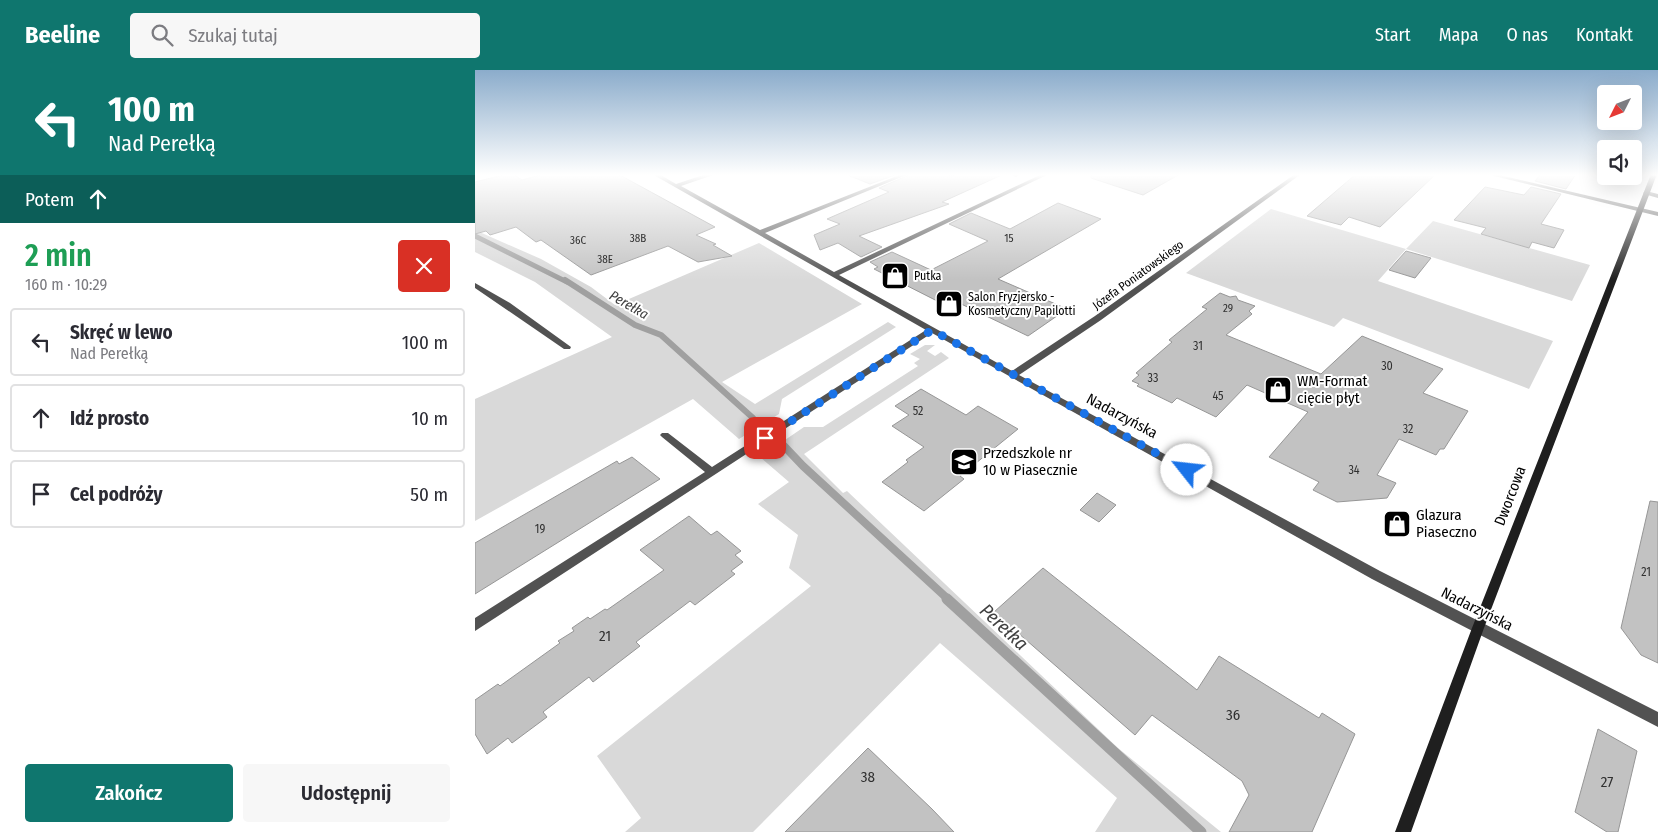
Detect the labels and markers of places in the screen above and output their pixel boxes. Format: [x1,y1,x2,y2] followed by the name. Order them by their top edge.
[880,261,910,291] shop icon: Putka
[914,269,942,283] place label: Putka
[934,289,964,319] shop icon: Salon Fryzjersko - Kosmetyczny Papilotti
[968,290,1076,318] place label: Salon Fryzjersko - Kosmetyczny Papilotti
[1297,372,1367,407] place label: WM-Format cięcie płyt
[1263,375,1293,405] shop icon: WM-Format cięcie płyt
[744,417,786,459] pin
[983,444,1078,479] place label: Przedszkole nr 10 w Piasecznie
[949,447,979,477] school or university icon: Przedszkole nr 10 w Piasecznie
[1416,506,1477,541] place label: Glazura Piaseczno
[1382,509,1412,539] shop icon: Glazura Piaseczno

